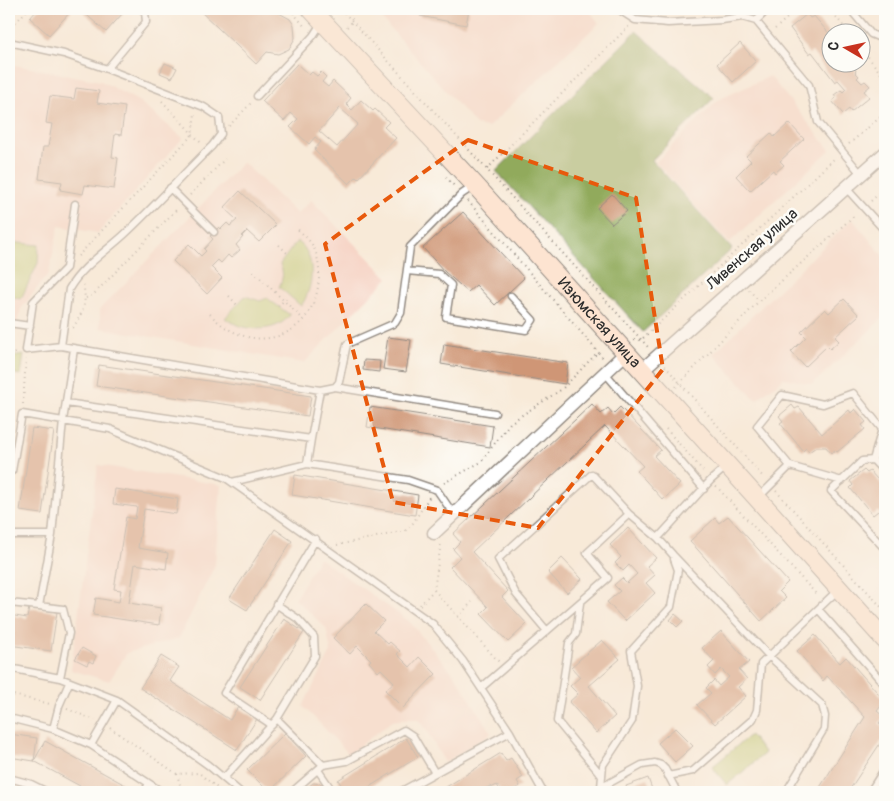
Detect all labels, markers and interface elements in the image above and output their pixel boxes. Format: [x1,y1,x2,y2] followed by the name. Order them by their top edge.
[822,22,872,72] north arrow
[825,40,843,52] text: С
[701,204,802,295] street label: Ливенская улица
[553,273,645,372] street label: Изюмская улица

